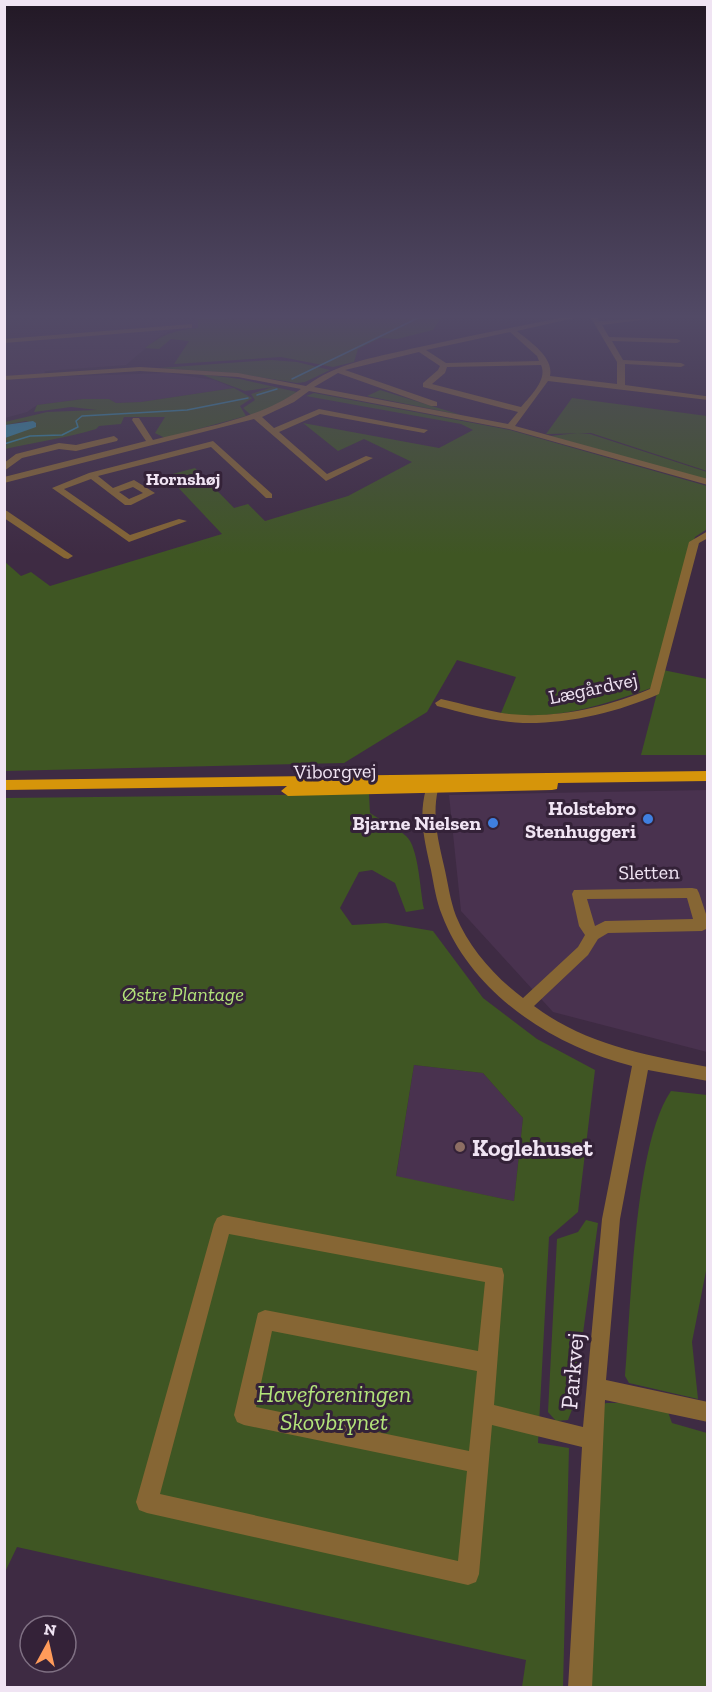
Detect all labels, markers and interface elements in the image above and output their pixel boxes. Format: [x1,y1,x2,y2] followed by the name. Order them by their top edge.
[146,468,220,490] district label: Hornshøj
[546,667,640,709] street label: Lægårdvej
[292,758,377,784] street label: Viborgvej
[525,796,637,843] place label: Holstebro Stenhuggeri
[352,811,481,835] place label: Bjarne Nielsen
[641,812,655,826] marker: Holstebro Stenhuggeri
[486,816,500,830] marker: Bjarne Nielsen
[618,859,680,885] street label: Sletten
[122,982,244,1006] park label: Østre Plantage
[472,1133,593,1162] place label: Koglehuset
[453,1140,467,1154] marker: Koglehuset
[554,1331,590,1411] street label: Parkvej
[257,1379,411,1436] park label: Haveforeningen Skovbrynet
[18,1614,78,1674] north arrow
[43,1619,57,1640] text: N

